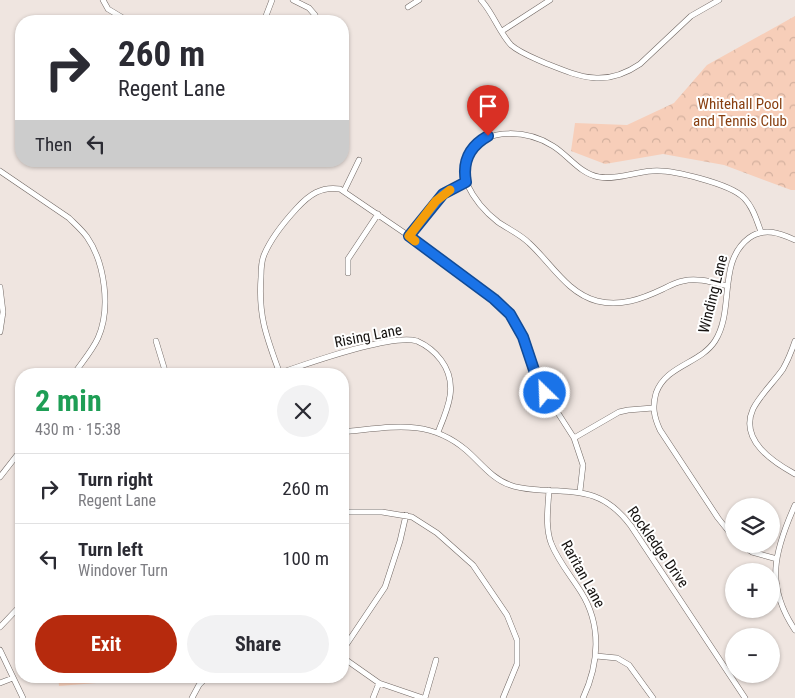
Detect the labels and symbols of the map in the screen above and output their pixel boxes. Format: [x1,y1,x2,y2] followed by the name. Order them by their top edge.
[467,85,509,136] pin
[693,95,787,130] park label: Whitehall Pool and Tennis Club
[695,253,731,335] street label: Winding Lane
[333,321,403,351] street label: Rising Lane
[518,366,570,418] position arrow
[623,503,693,591] street label: Rockledge Drive
[557,537,609,611] street label: Raritan Lane

